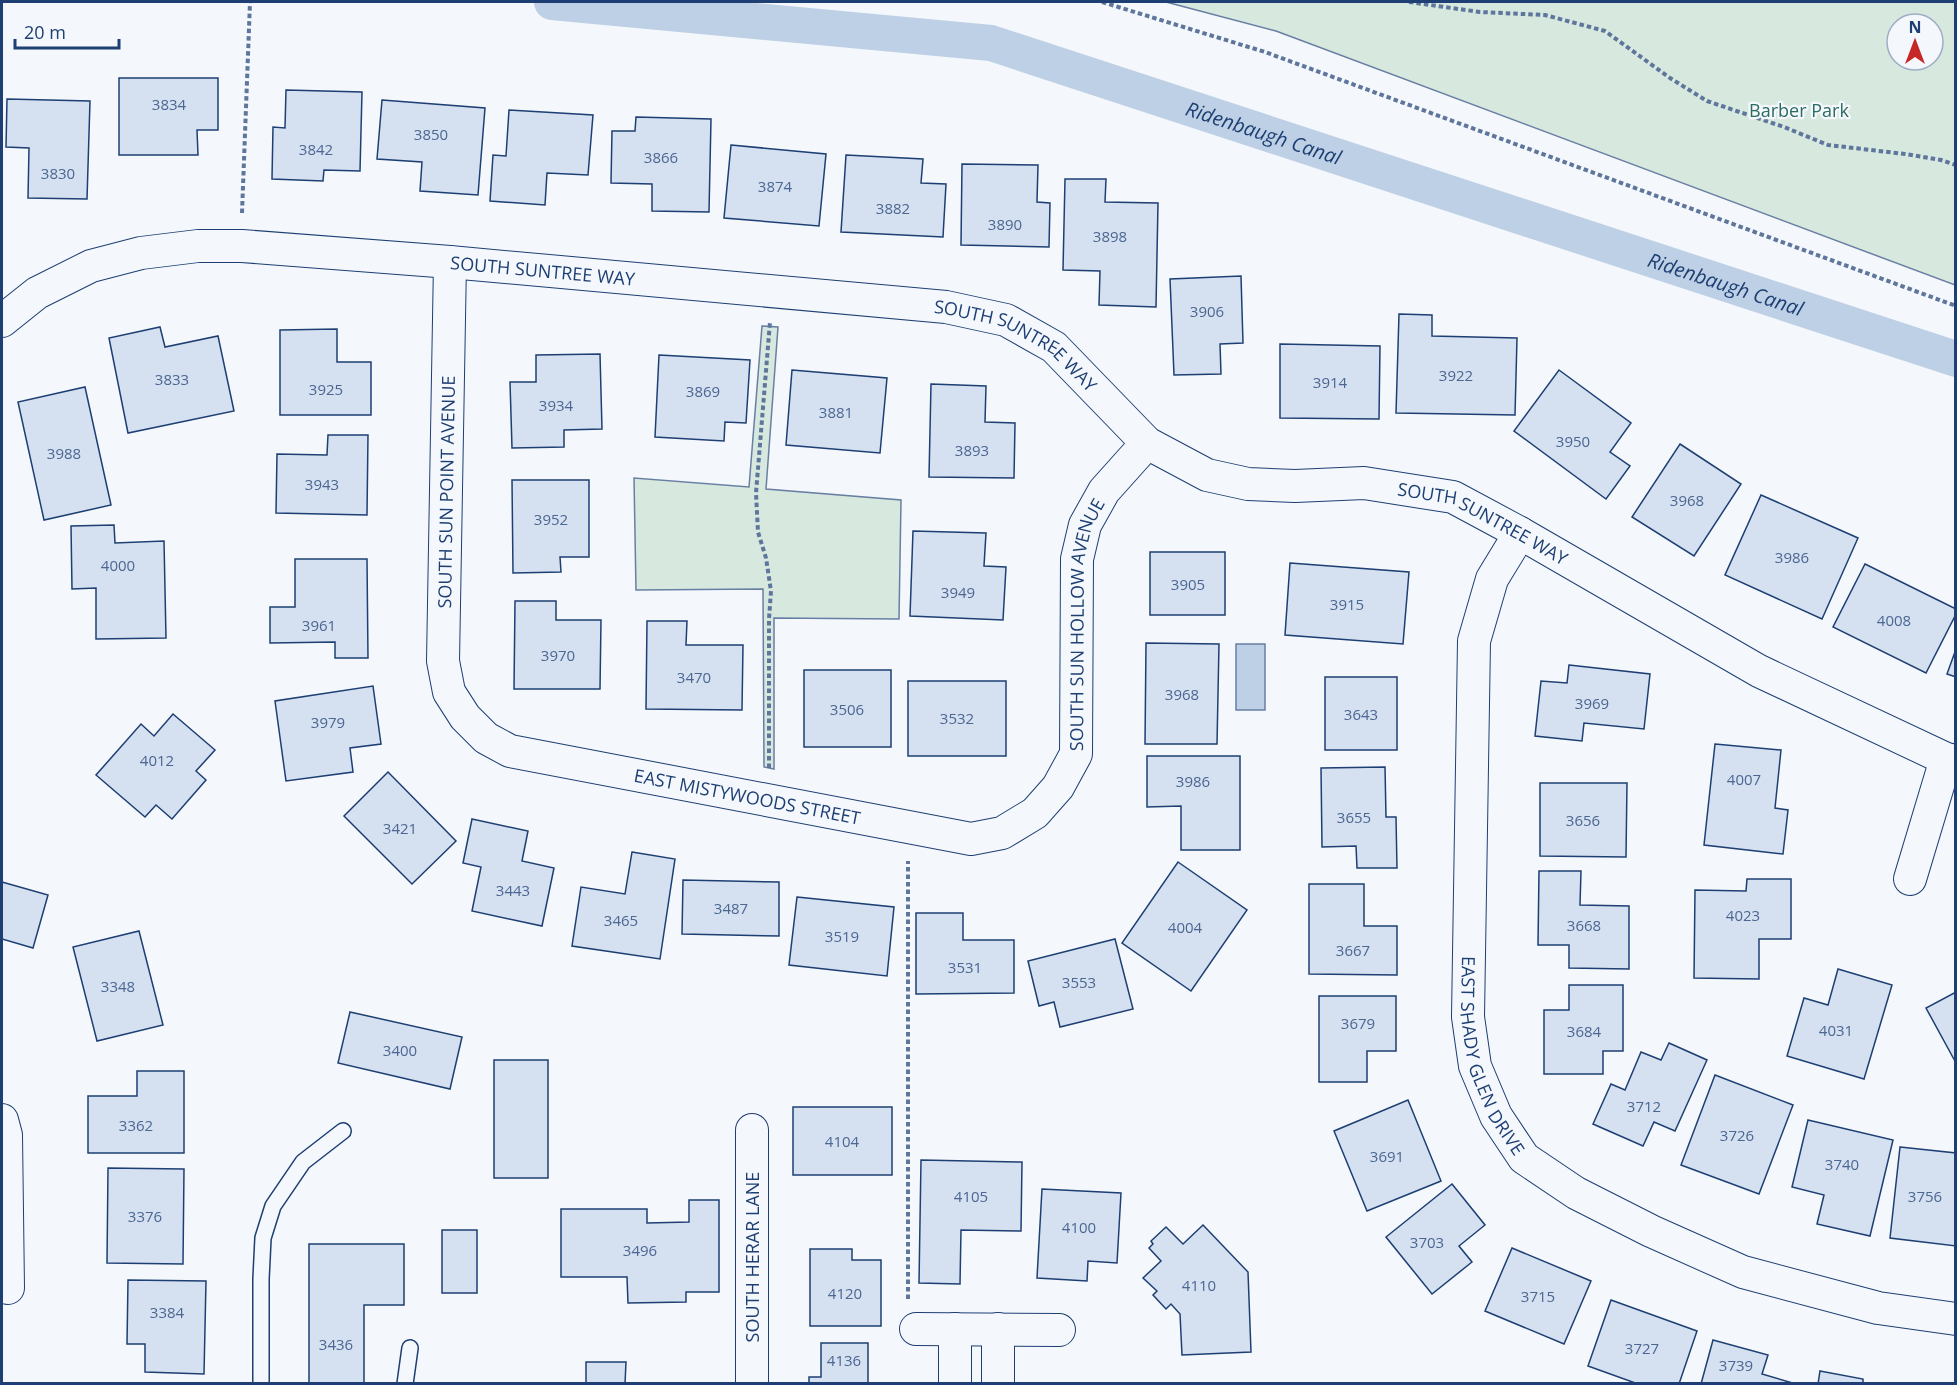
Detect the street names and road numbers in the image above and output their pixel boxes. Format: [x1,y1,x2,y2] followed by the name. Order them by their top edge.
[449,250,637,291] street label: SOUTH SUNTREE WAY
[933,294,1103,397] street label: SOUTH SUNTREE WAY
[432,375,460,609] street label: SOUTH SUN POINT AVENUE
[1396,476,1573,571] street label: SOUTH SUNTREE WAY
[1064,494,1110,751] street label: SOUTH SUN HOLLOW AVENUE
[632,763,863,830] street label: EAST MISTYWOODS STREET
[1455,956,1531,1160] street label: EAST SHADY GLEN DRIVE
[740,1172,764,1342] street label: SOUTH HERAR LANE

